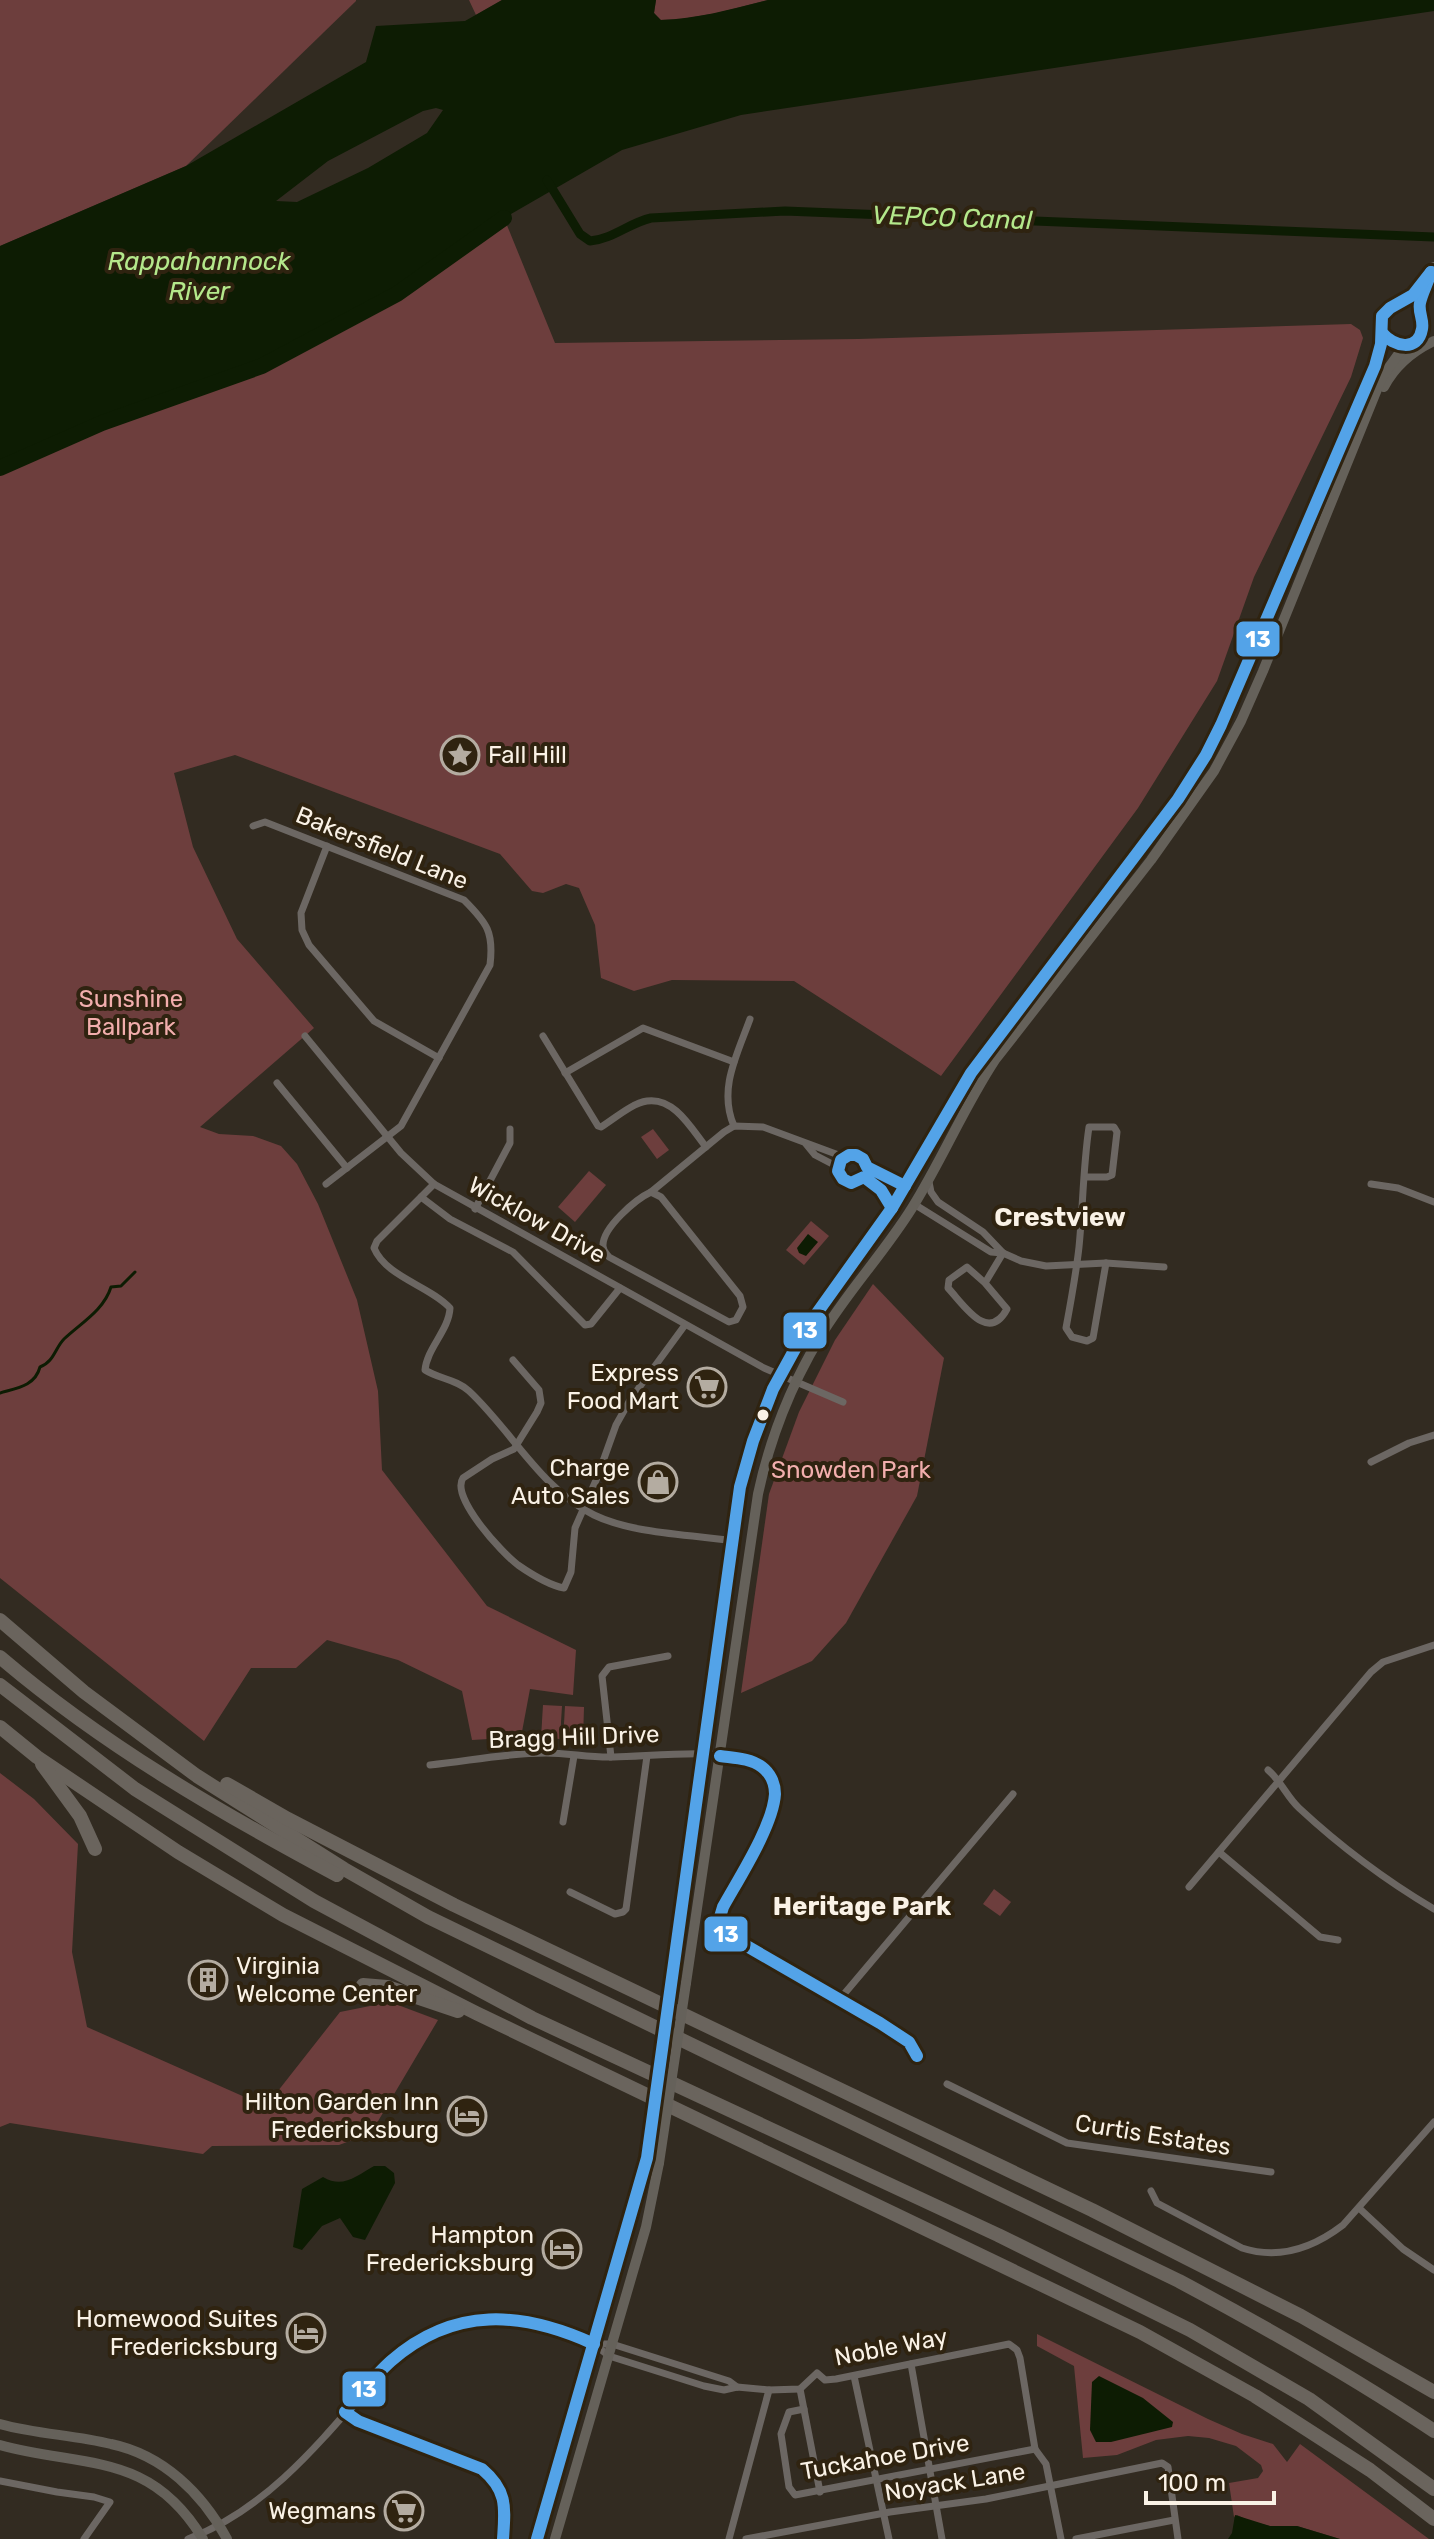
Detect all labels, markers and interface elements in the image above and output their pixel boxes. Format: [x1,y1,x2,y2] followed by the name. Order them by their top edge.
[871,200,1034,236] water label: VEPCO Canal
[107,246,291,307] water label: Rappahannock River
[1235,620,1281,658] line badge: 13
[1245,626,1271,653] text: 13
[439,734,481,776] place icon: Fall Hill
[488,741,567,769] place label: Fall Hill
[292,801,472,895] street label: Bakersfield Lane
[79,985,183,1041] park label: Sunshine Ballpark
[464,1171,610,1269] street label: Wicklow Drive
[994,1202,1126,1233] district label: Crestview
[782,1311,828,1350] line badge: 13
[792,1317,818,1344] text: 13
[567,1359,679,1415] place label: Express Food Mart
[686,1366,728,1408] supermarket icon: Express Food Mart
[755,1407,771,1423] unlabelled marker
[511,1454,630,1510] place label: Charge Auto Sales
[771,1456,932,1484] park label: Snowden Park
[637,1461,679,1503] shop icon: Charge Auto Sales
[488,1720,660,1754] street label: Bragg Hill Drive
[773,1891,952,1922] district label: Heritage Park
[703,1915,749,1953] line badge: 13
[713,1921,739,1948] text: 13
[236,1952,417,2008] place label: Virginia Welcome Center
[187,1959,229,2001] building icon: Virginia Welcome Center
[244,2088,439,2144] place label: Hilton Garden Inn Fredericksburg
[446,2095,488,2137] hotel icon: Hilton Garden Inn Fredericksburg
[1073,2109,1233,2161] street label: Curtis Estates
[366,2221,534,2277] place label: Hampton Fredericksburg
[541,2228,583,2270] hotel icon: Hampton Fredericksburg
[76,2305,278,2361] place label: Homewood Suites Fredericksburg
[285,2312,327,2354] hotel icon: Homewood Suites Fredericksburg
[832,2322,950,2372] street label: Noble Way
[341,2370,387,2408] line badge: 13
[351,2376,377,2403] text: 13
[799,2428,971,2486] street label: Tuckahoe Drive
[1146,2455,1274,2505] scale bar
[883,2457,1027,2507] street label: Noyack Lane
[1158,2469,1226,2497] text: 100 m
[383,2490,425,2532] supermarket icon: Wegmans
[268,2497,376,2525] place label: Wegmans

